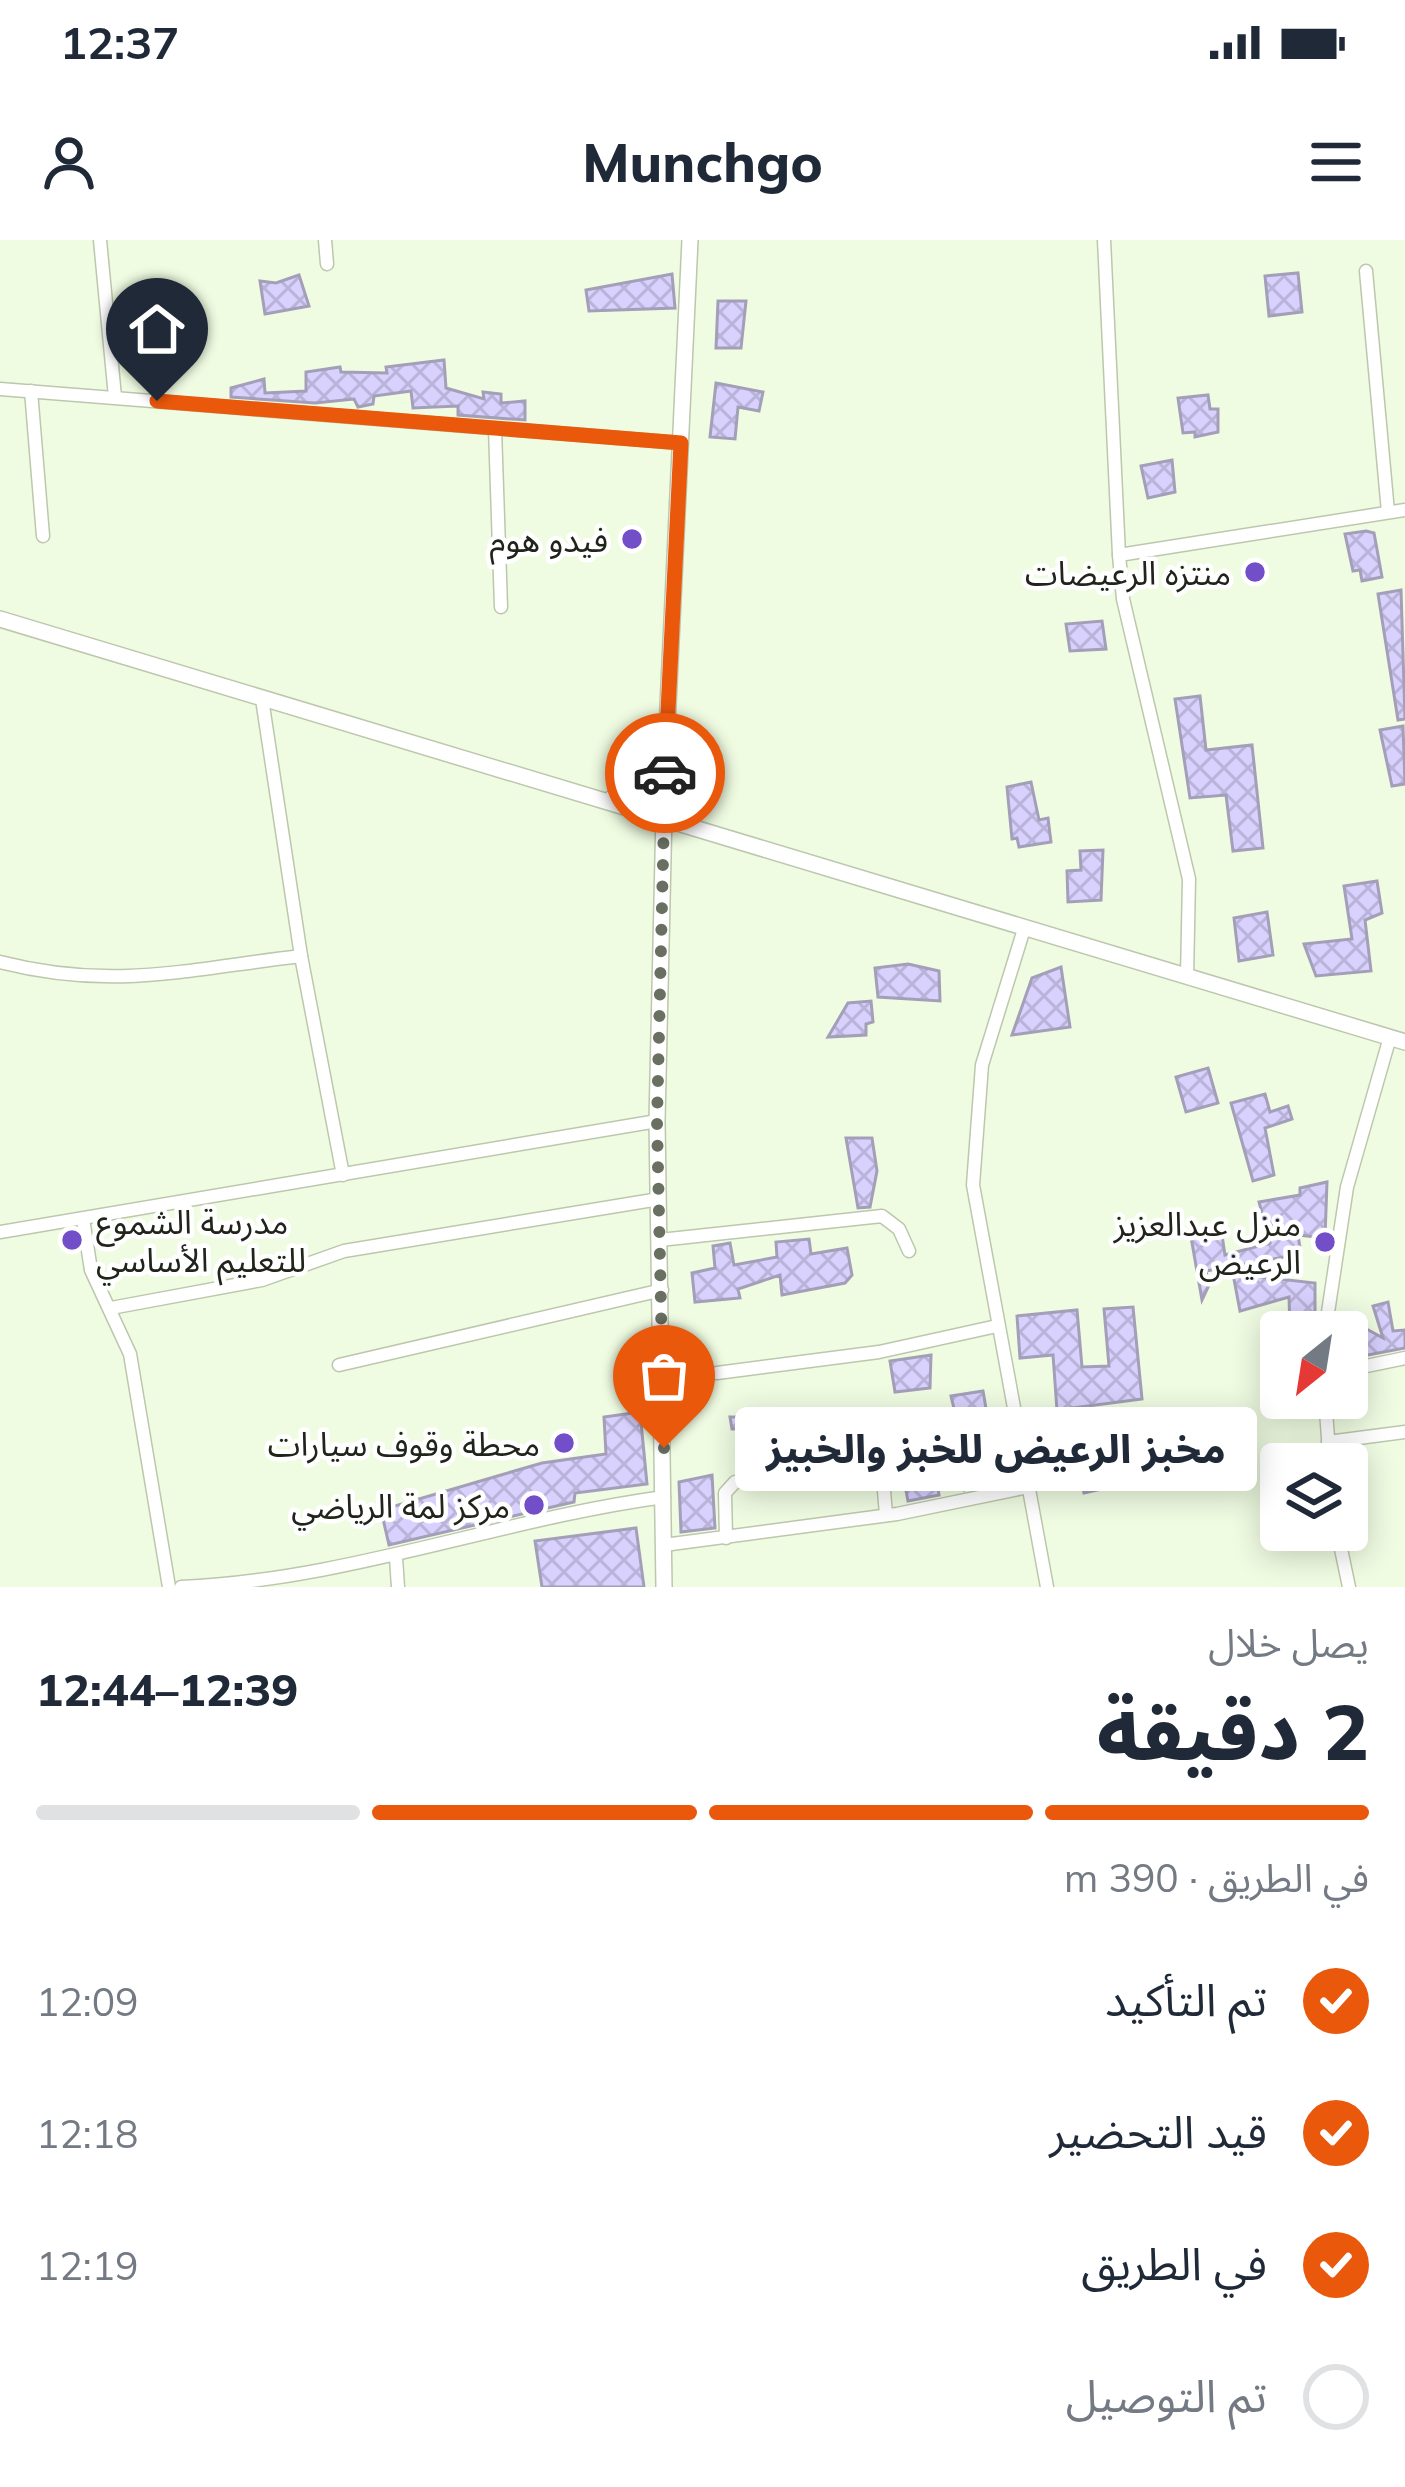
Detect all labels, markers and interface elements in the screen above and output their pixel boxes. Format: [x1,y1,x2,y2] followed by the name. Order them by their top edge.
[60,14,179,70] text: 12:37
[582,128,823,196] text: Munchgo
[36,129,102,195] icon: person
[1303,129,1369,195] icon: menu
[106,278,208,401] pin
[124,296,190,362] icon: home
[490,519,608,565] place label: فيدو هوم
[619,526,645,552] marker: فيدو هوم
[1025,552,1231,593] place label: منتزه الرعيضات
[1242,559,1268,585] marker: منتزه الرعيضات
[605,713,725,833] courier
[632,740,698,806] icon: car
[96,1201,306,1286] place label: مدرسة الشموع للتعليم الأساسي
[1113,1203,1301,1282] place label: منزل عبدالعزيز الرعيض
[59,1227,85,1253] marker: مدرسة الشموع للتعليم الأساسي
[1312,1229,1338,1255] marker: منزل عبدالعزيز الرعيض
[1260,1311,1368,1419] north arrow
[1260,1311,1368,1551] map controls
[613,1325,715,1448] pin
[631,1343,697,1409] icon: bag
[736,1406,1258,1490] callout: مخبز الرعيض للخبز والخبيز
[268,1423,540,1464] place label: محطة وقوف سيارات
[766,1424,1226,1473] text: مخبز الرعيض للخبز والخبيز
[551,1430,577,1456] marker: محطة وقوف سيارات
[1260,1443,1368,1551] button: layers
[291,1485,510,1531] place label: مركز لمة الرياضي
[521,1492,547,1518] marker: مركز لمة الرياضي
[1208,1618,1369,1667] text: يصل خلال
[36,1661,298,1717] text: 12:39–12:44
[1097,1682,1369,1780] text: 2 دقيقة
[1064,1853,1369,1902] text: في الطريق · 390 m
[1303,1968,1369,2034] icon: check
[1105,1971,1267,2027] text: تم التأكيد
[36,1977,139,2026] text: 12:09
[1303,2100,1369,2166] icon: check
[1049,2103,1267,2159] text: قيد التحضير
[36,2109,139,2158] text: 12:18
[1303,2232,1369,2298] icon: check
[1081,2235,1267,2291] text: في الطريق
[36,2241,139,2290] text: 12:19
[1066,2367,1267,2423] text: تم التوصيل

